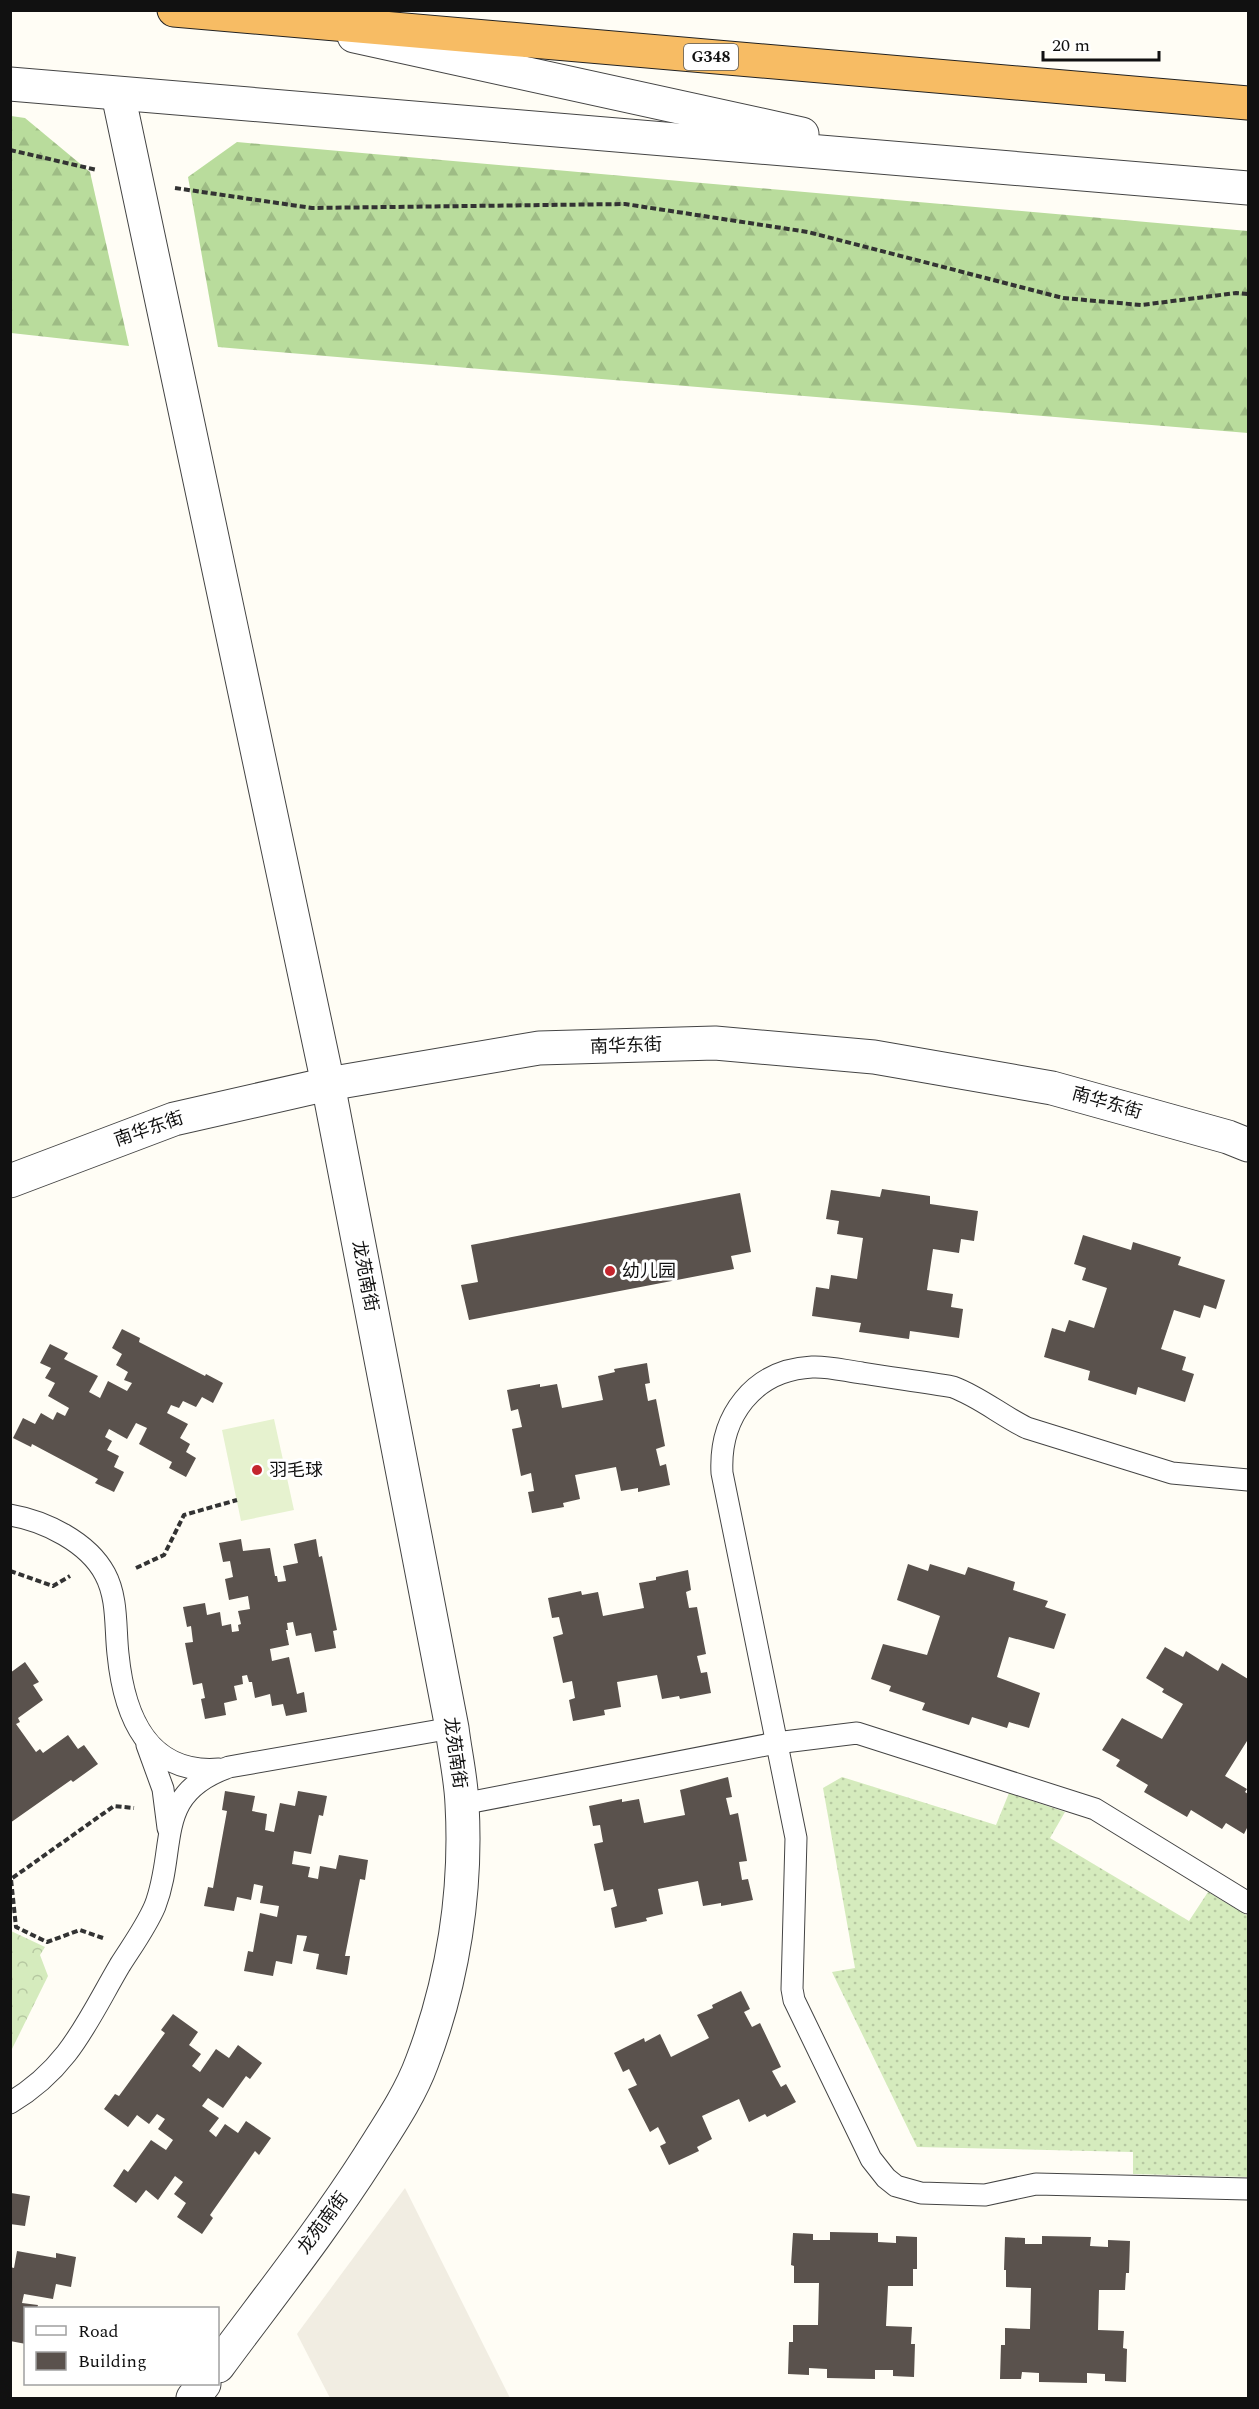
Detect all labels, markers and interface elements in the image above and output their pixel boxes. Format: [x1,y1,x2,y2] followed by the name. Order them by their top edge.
[1043,24,1158,62] scale bar
[1052,32,1090,59] text: 20 m
[684,44,738,70] road number: G348
[590,1031,662,1061] street label: 南华东街
[1069,1080,1145,1126] street label: 南华东街
[111,1105,187,1153] street label: 南华东街
[345,1238,385,1314] street label: 龙苑南街
[622,1258,676,1285] place label: 幼儿园
[603,1264,617,1278] marker: 幼儿园
[269,1457,323,1484] place label: 羽毛球
[250,1463,264,1477] marker: 羽毛球
[437,1715,473,1791] street label: 龙苑南街
[291,2186,355,2260] street label: 龙苑南街
[24,2307,219,2385] legend
[78,2318,119,2345] text: Road
[78,2348,147,2375] text: Building

